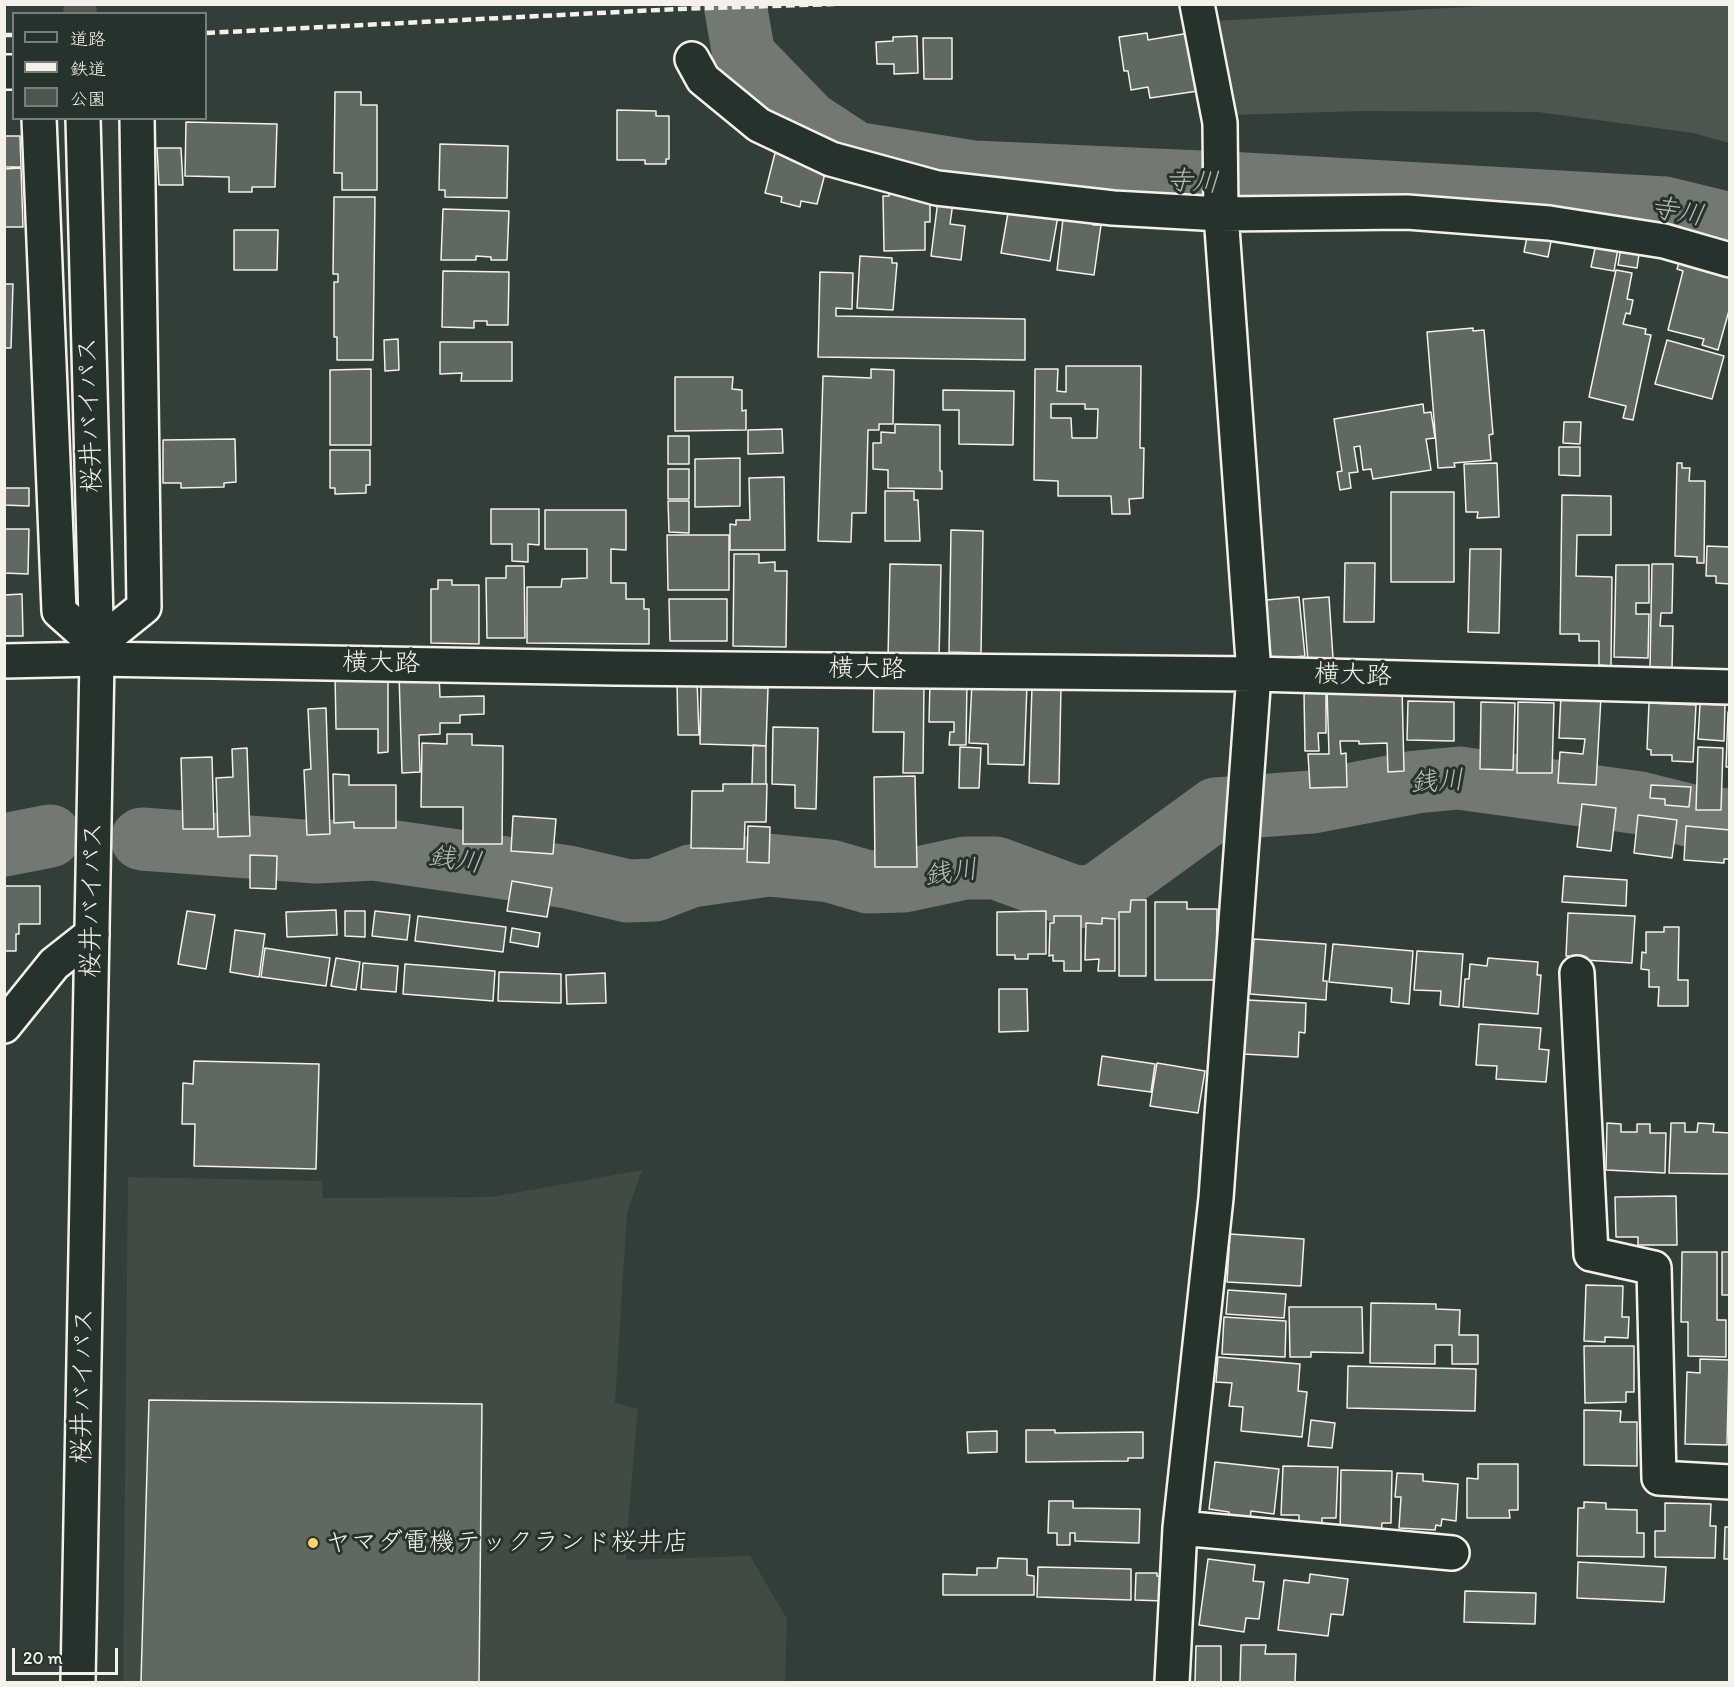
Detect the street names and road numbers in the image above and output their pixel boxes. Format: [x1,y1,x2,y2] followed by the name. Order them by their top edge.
[73,337,109,493] street label: 桜井バイパス
[342,648,420,680] street label: 横大路
[828,654,906,686] street label: 横大路
[1313,659,1393,693] street label: 横大路
[76,822,110,978] street label: 桜井バイパス
[67,1308,101,1464] street label: 桜井バイパス

